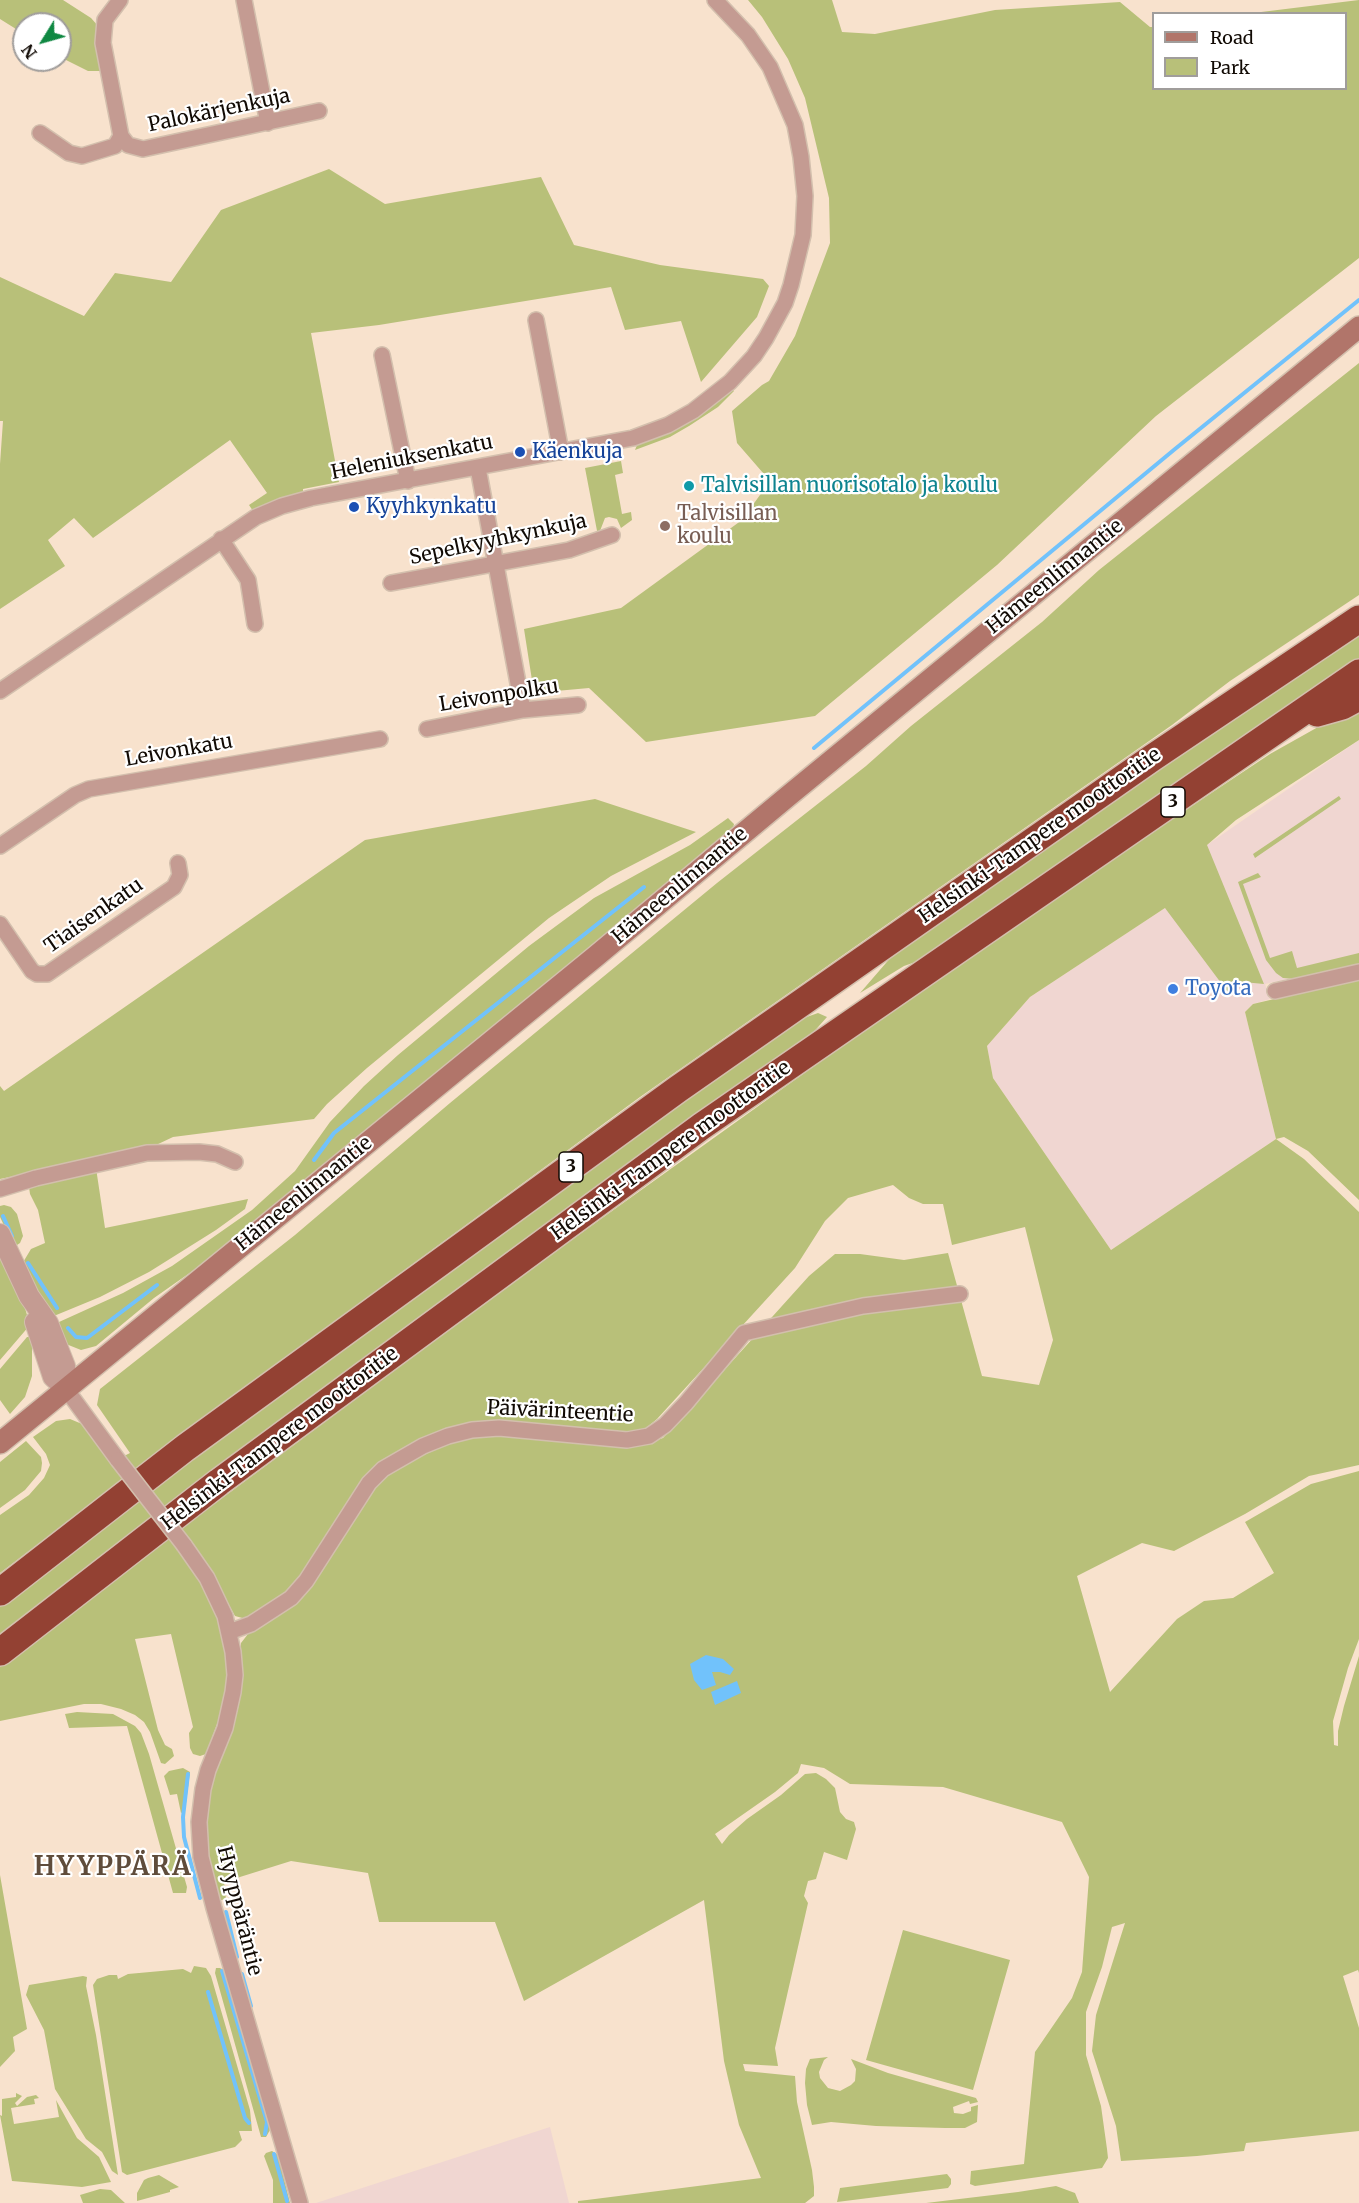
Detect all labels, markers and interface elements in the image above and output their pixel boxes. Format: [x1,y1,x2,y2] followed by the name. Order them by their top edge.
[12,12,72,72] north arrow
[1152,12,1347,90] legend
[1210,26,1254,49] text: Road
[17,41,41,63] text: N
[1210,56,1250,79] text: Park
[146,84,292,138] street label: Palokärjenkuja
[329,431,495,485] street label: Heleniuksenkatu
[532,440,623,464] place label: Käenkuja
[513,445,527,459] marker: Käenkuja
[701,474,998,498] place label: Talvisillan nuorisotalo ja koulu
[682,479,696,493] marker: Talvisillan nuorisotalo ja koulu
[366,495,497,519] place label: Kyyhkynkatu
[347,500,361,514] marker: Kyyhkynkatu
[677,502,778,549] place label: Talvisillan koulu
[407,510,589,570] street label: Sepelkyyhkynkuja
[982,515,1128,639] street label: Hämeenlinnantie
[658,519,672,533] marker: Talvisillan koulu
[437,675,561,717] street label: Leivonpolku
[123,730,235,772] street label: Leivonkatu
[914,743,1166,929] street label: Helsinki-Tampere moottoritie
[1161,787,1185,817] road number: 3
[608,823,752,949] street label: Hämeenlinnantie
[40,873,148,959] street label: Tiaisenkatu
[1185,977,1251,1001] place label: Toyota
[1166,982,1180,996] marker: Toyota
[547,1056,795,1246] street label: Helsinki-Tampere moottoritie
[231,1132,377,1256] street label: Hämeenlinnantie
[559,1152,583,1182] road number: 3
[157,1342,403,1536] street label: Helsinki-Tampere moottoritie
[486,1396,634,1428] street label: Päivärinteentie
[211,1844,267,1978] street label: Hyyppäräntie
[34,1852,192,1884] district label: HYYPPÄRÄ

